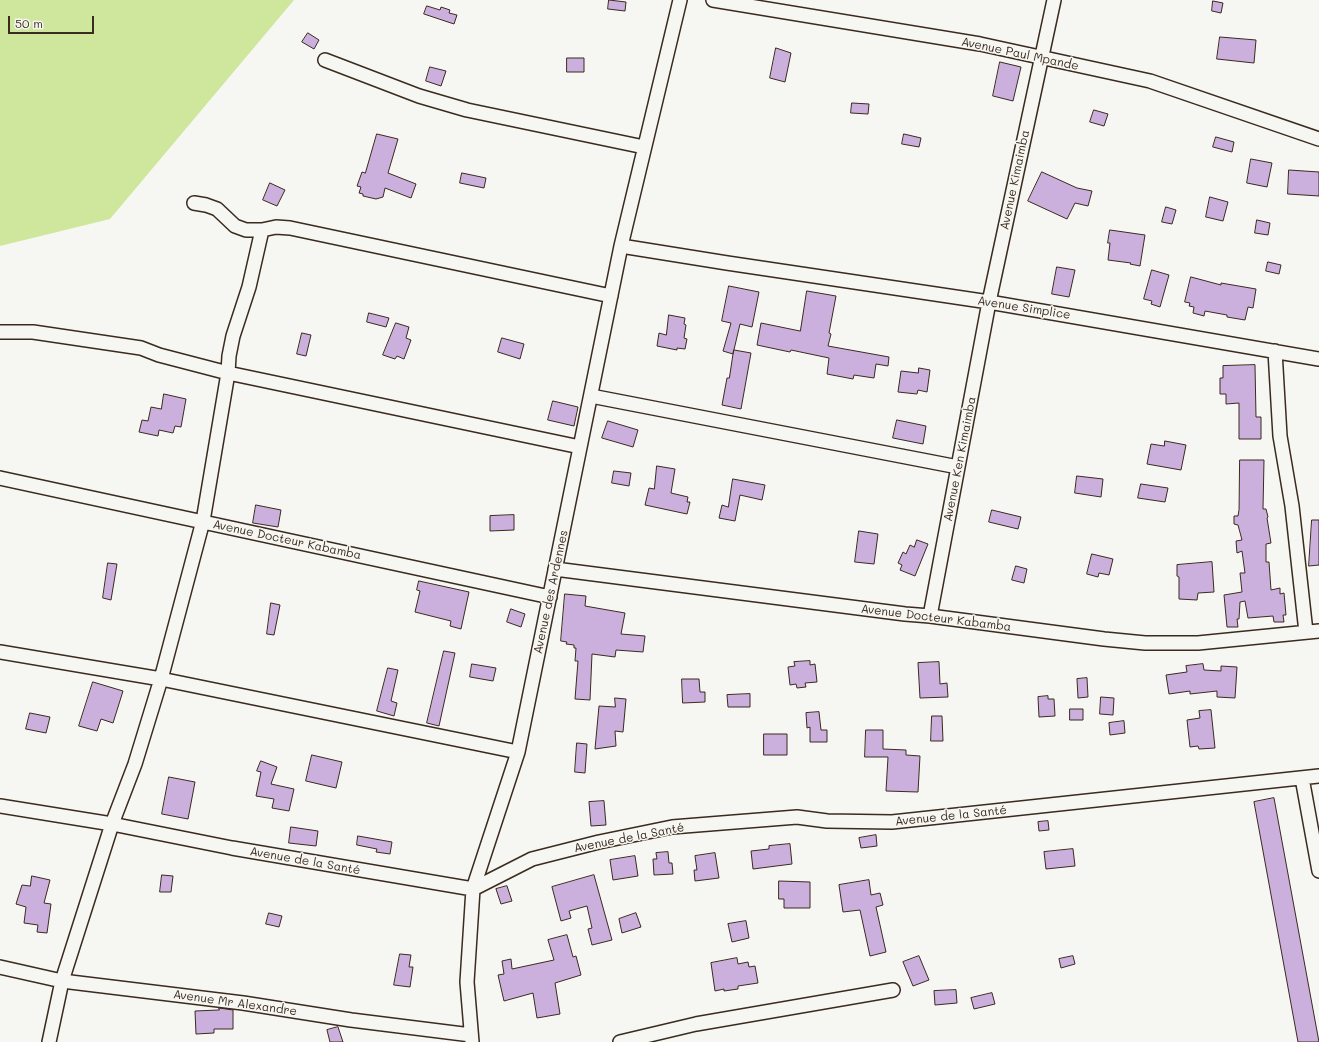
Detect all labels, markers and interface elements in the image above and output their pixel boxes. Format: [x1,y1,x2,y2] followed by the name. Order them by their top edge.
[10,8,96,34] scale bar
[15,15,43,31] text: 50 m
[960,35,1080,73] street label: Avenue Paul Mpande
[997,129,1033,231] street label: Avenue Kimaimba
[976,294,1072,322] street label: Avenue Simplice
[941,395,979,523] street label: Avenue Ken Kimaimba
[211,517,363,563] street label: Avenue Docteur Kabamba
[531,529,571,655] street label: Avenue des Ardennes
[860,602,1012,634] street label: Avenue Docteur Kabamba
[894,803,1008,829] street label: Avenue de la Santé
[573,820,685,856] street label: Avenue de la Santé
[249,844,361,878] street label: Avenue de la Santé
[172,987,298,1019] street label: Avenue Mr Alexandre

